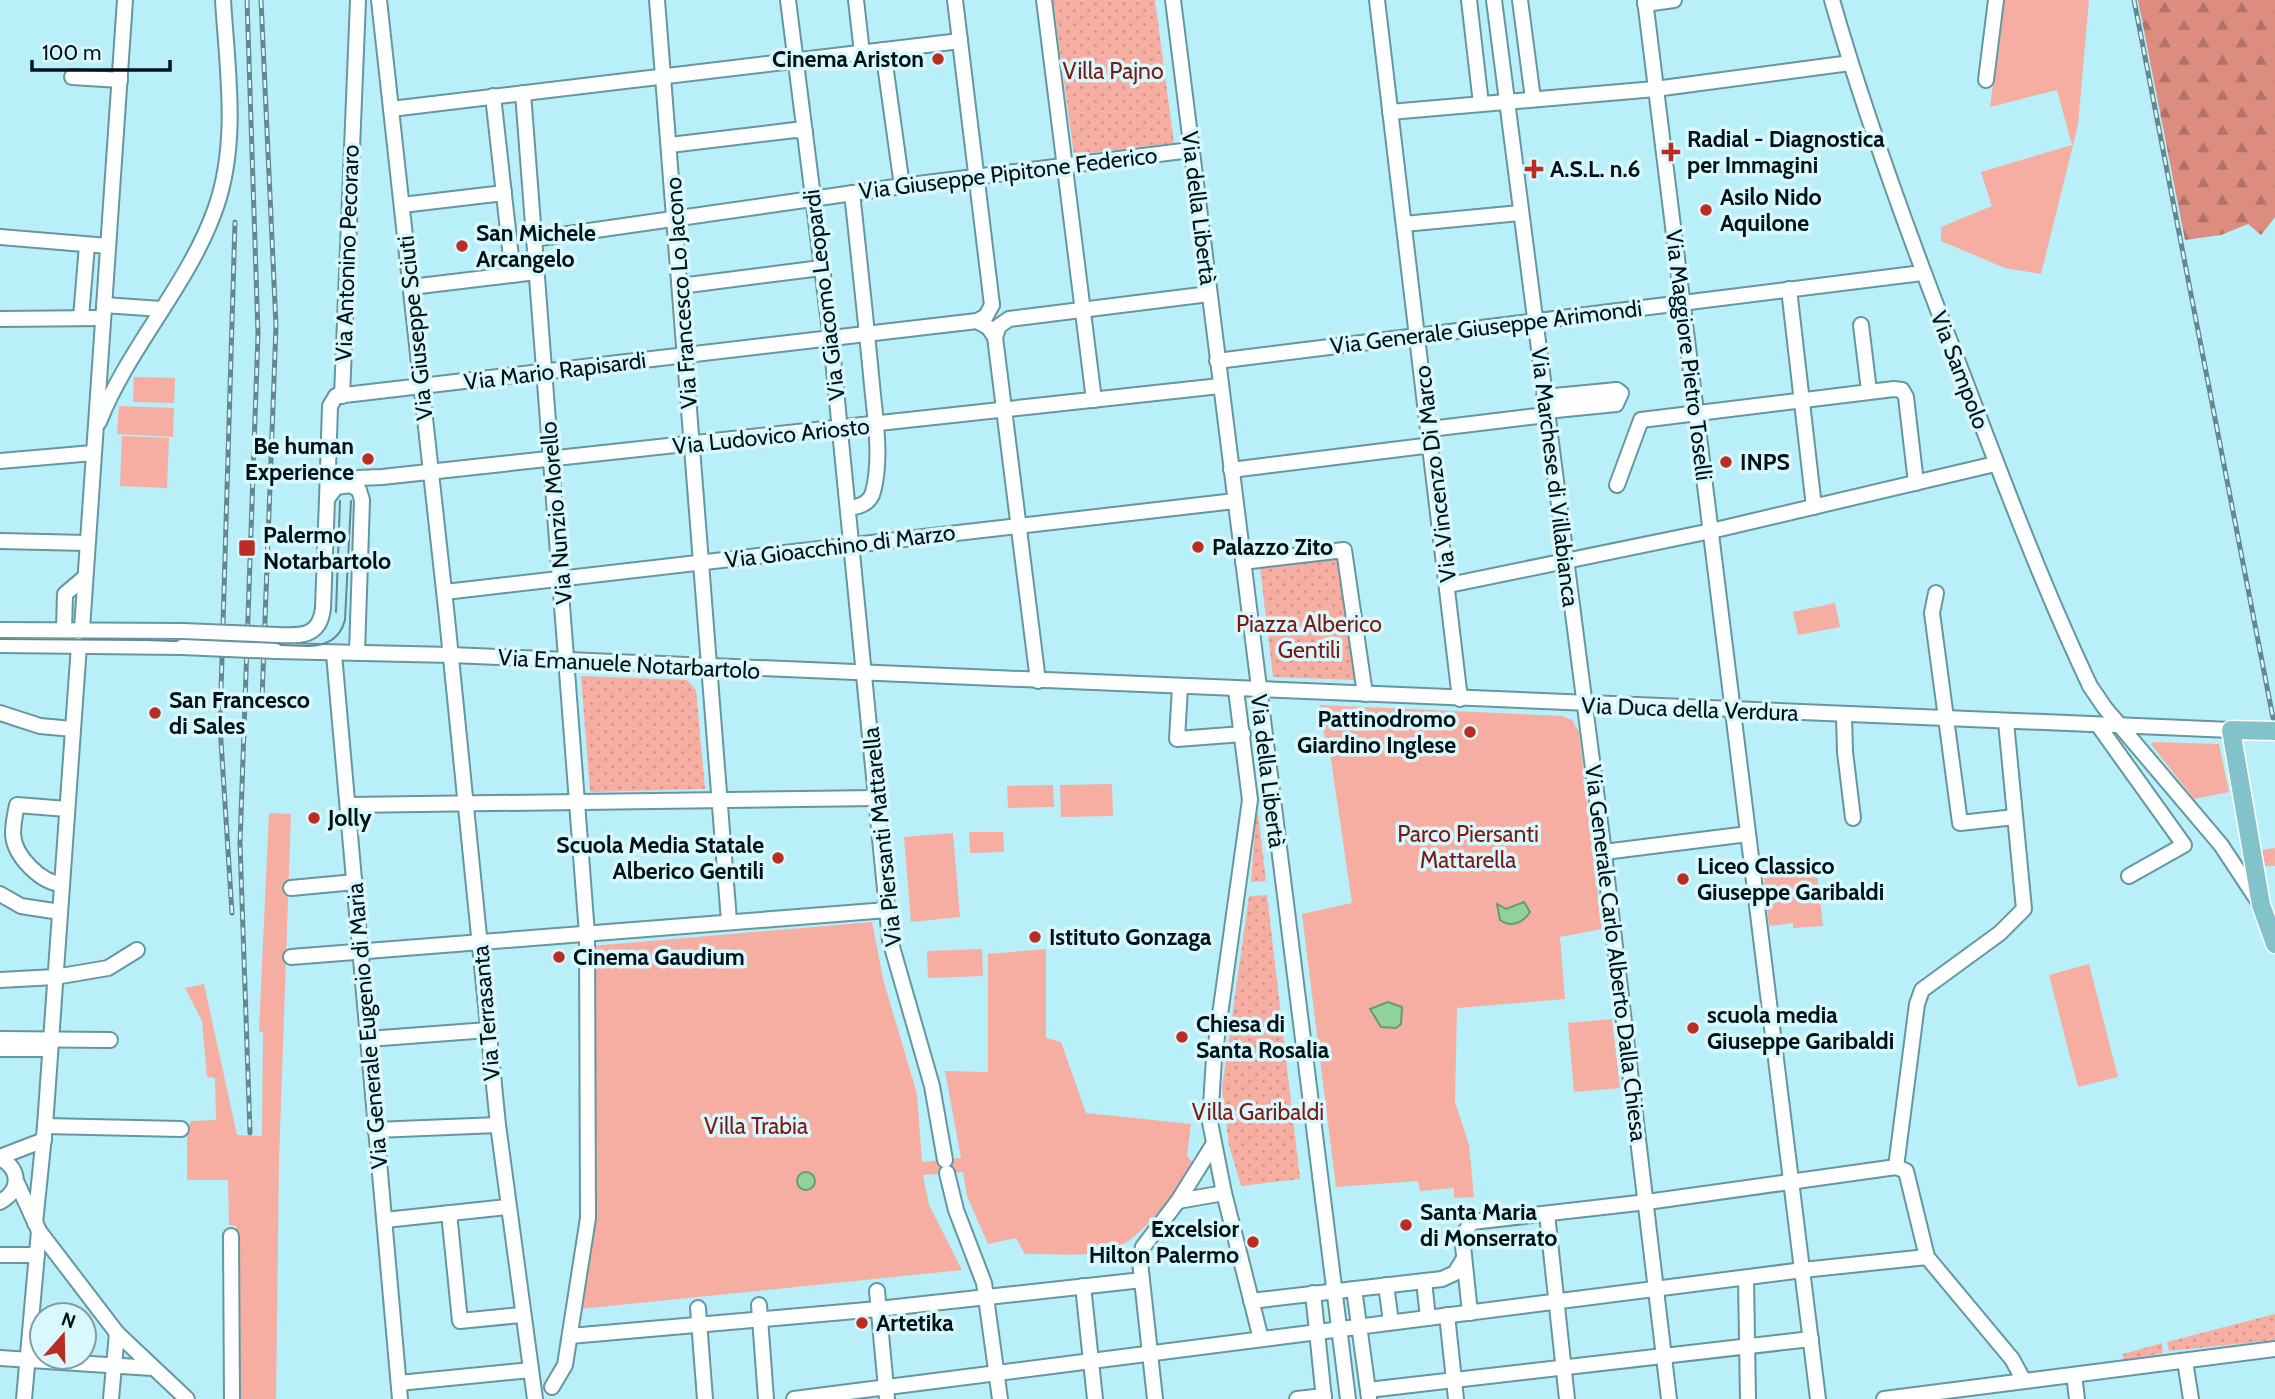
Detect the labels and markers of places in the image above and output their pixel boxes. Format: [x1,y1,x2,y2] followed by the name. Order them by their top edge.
[772,45,924,73] place label: Cinema Ariston
[930,51,946,67] marker: Cinema Ariston
[1687,125,1885,179] place label: Radial - Diagnostica per Immagini
[1661,142,1681,162] marker: Radial - Diagnostica per Immagini
[1550,155,1640,183] place label: A.S.L. n.6
[1524,159,1544,179] marker: A.S.L. n.6
[1720,183,1822,237] place label: Asilo Nido Aquilone
[1698,202,1714,218] marker: Asilo Nido Aquilone
[476,219,596,273] place label: San Michele Arcangelo
[454,238,470,254] marker: San Michele Arcangelo
[245,432,354,486] place label: Be human Experience
[1740,448,1790,476] place label: INPS
[360,451,376,467] marker: Be human Experience
[1718,454,1734,470] marker: INPS
[263,521,391,575] place label: Palermo Notarbartolo
[1212,533,1333,561] place label: Palazzo Zito
[237,538,257,558] marker: Palermo Notarbartolo
[1190,539,1206,555] marker: Palazzo Zito
[169,686,310,740] place label: San Francesco di Sales
[147,705,163,721] marker: San Francesco di Sales
[1297,705,1456,759] place label: Pattinodromo Giardino Inglese
[1462,724,1478,740] marker: Pattinodromo Giardino Inglese
[327,804,372,832] place label: Jolly
[306,810,322,826] marker: Jolly
[556,831,764,885] place label: Scuola Media Statale Alberico Gentili
[770,850,786,866] marker: Scuola Media Statale Alberico Gentili
[1697,852,1884,906] place label: Liceo Classico Giuseppe Garibaldi
[1675,871,1691,887] marker: Liceo Classico Giuseppe Garibaldi
[1049,923,1212,951] place label: Istituto Gonzaga
[1027,929,1043,945] marker: Istituto Gonzaga
[573,943,745,971] place label: Cinema Gaudium
[551,949,567,965] marker: Cinema Gaudium
[1707,1001,1894,1055] place label: scuola media Giuseppe Garibaldi
[1196,1010,1330,1064] place label: Chiesa di Santa Rosalia
[1685,1020,1701,1036] marker: scuola media Giuseppe Garibaldi
[1174,1029,1190,1045] marker: Chiesa di Santa Rosalia
[1420,1198,1557,1252] place label: Santa Maria di Monserrato
[1089,1215,1239,1269] place label: Excelsior Hilton Palermo
[1398,1217,1414,1233] marker: Santa Maria di Monserrato
[1245,1234,1261,1250] marker: Excelsior Hilton Palermo
[876,1309,954,1337] place label: Artetika
[854,1315,870,1331] marker: Artetika

